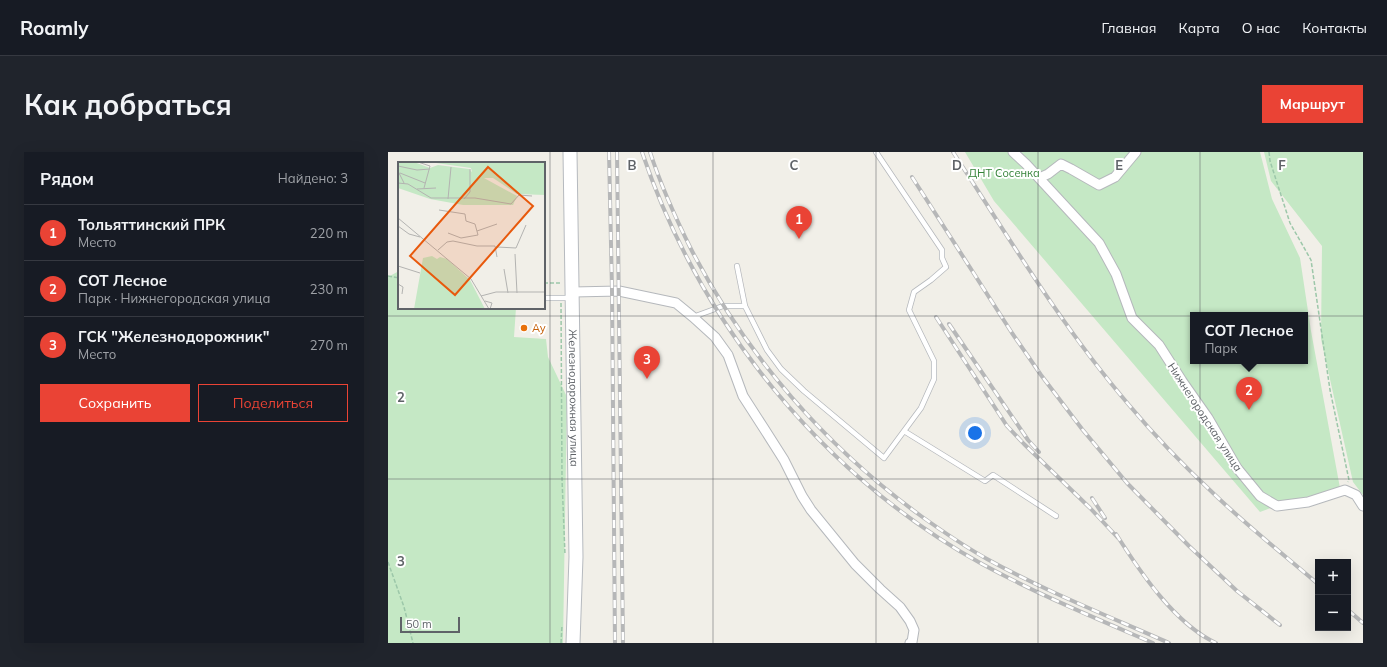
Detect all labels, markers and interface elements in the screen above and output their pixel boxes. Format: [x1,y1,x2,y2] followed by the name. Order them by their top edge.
[20,16,88,40] text: Roamly
[1102,19,1157,37] text: Главная
[1179,19,1220,37] text: Карта
[1242,19,1280,37] text: О нас
[1302,19,1367,37] text: Контакты
[1262,85,1363,123] button: Маршрут
[24,87,232,122] text: Как добраться
[628,157,637,173] text: B
[790,157,799,173] text: C
[952,157,962,173] text: D
[1115,157,1123,173] text: E
[1278,157,1286,173] text: F
[398,162,545,309] inset map
[968,166,1040,180] park label: ДНТ Сосенка
[40,168,94,189] text: Рядом
[278,170,348,186] text: Найдено: 3
[786,206,812,239] pin: 1
[78,215,225,234] text: Тольяттинский ПРК
[49,225,57,241] text: 1
[310,225,348,241] text: 220 m
[78,234,116,250] text: Место
[78,271,167,290] text: СОТ Лесное
[49,281,57,297] text: 2
[310,281,348,297] text: 230 m
[78,290,270,306] text: Парк · Нижнегородская улица
[1190,312,1308,364] popup
[532,321,546,335] place label: Ау
[1204,321,1294,340] text: СОТ Лесное
[519,323,529,333] marker: Ау
[78,327,269,346] text: ГСК "Железнодорожник"
[566,329,582,467] street label: Железнодорожная улица
[49,337,57,353] text: 3
[310,337,348,353] text: 270 m
[1204,340,1237,356] text: Парк
[78,346,116,362] text: Место
[634,346,660,379] pin: 3
[1165,360,1245,474] street label: Нижнегородская улица
[1236,377,1262,410] pin: 2
[40,384,190,422] button: Сохранить
[198,384,348,422] button: Поделиться
[397,389,405,405] text: 2
[965,423,985,443] your location
[397,553,405,569] text: 3
[1315,559,1351,631] map controls
[1315,559,1351,595] button: +
[1315,595,1351,631] button: −
[400,615,460,634] scale bar
[406,617,432,631] text: 50 m

